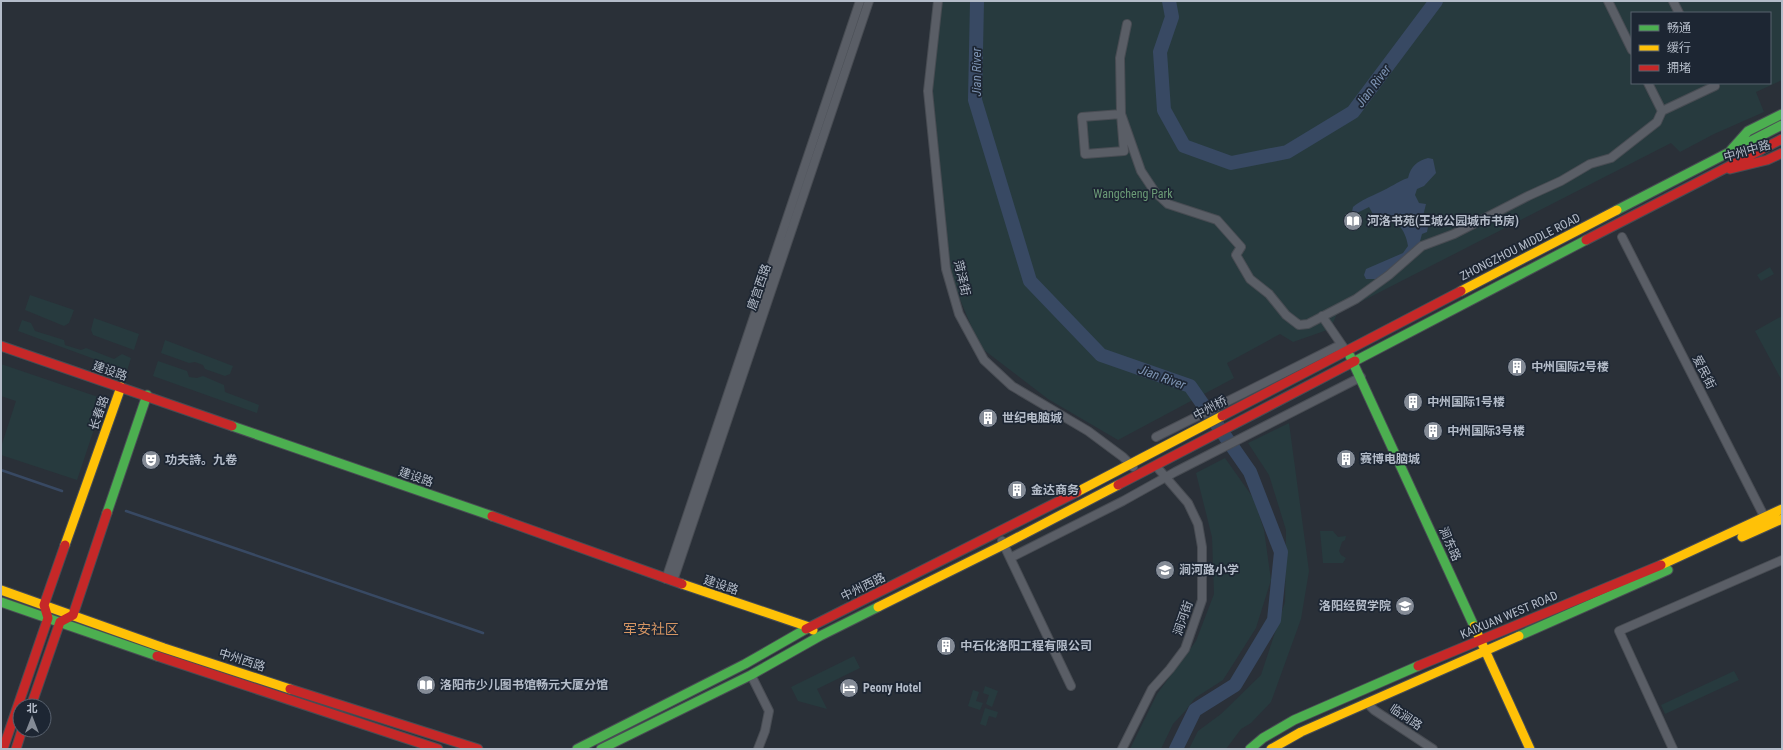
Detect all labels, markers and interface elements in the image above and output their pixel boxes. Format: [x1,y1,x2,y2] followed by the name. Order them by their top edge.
[1631,12,1771,84] legend
[1667,21,1691,35] text: 畅通
[1667,41,1691,55] text: 缓行
[969,46,984,96] water label: Jian River
[1352,61,1394,110] water label: Jian River
[1667,61,1691,75] text: 拥堵
[1722,138,1772,164] street label: 中州中路
[1093,187,1173,201] park label: Wangcheng Park
[1342,210,1364,232] library icon: 河洛书苑(王城公园城市书房)
[1457,210,1583,283] street label: ZHONGZHOU MIDDLE ROAD
[1367,214,1519,228] place label: 河洛书苑(王城公园城市书房)
[951,259,973,297] street label: 菏泽街
[745,262,773,312] street label: 唐宫西路
[1690,353,1718,391] street label: 爱民街
[1506,356,1528,378] building icon: 中州国际2号楼
[91,359,129,383] street label: 建设路
[1531,360,1609,374] place label: 中州国际2号楼
[1137,362,1189,393] water label: Jian River
[1402,391,1424,413] building icon: 中州国际1号楼
[1191,393,1229,423] street label: 中州桥
[87,394,111,432] street label: 长春路
[1427,395,1505,409] place label: 中州国际1号楼
[977,407,999,429] building icon: 世纪电脑城
[1002,411,1062,425] place label: 世纪电脑城
[1422,420,1444,442] building icon: 中州国际3号楼
[1447,424,1525,438] place label: 中州国际3号楼
[1335,448,1357,470] building icon: 赛博电脑城
[140,449,162,471] theatre icon: 功夫詩。九卷
[1360,452,1420,466] place label: 赛博电脑城
[165,453,238,467] place label: 功夫詩。九卷
[397,465,435,489] street label: 建设路
[1006,479,1028,501] building icon: 金达商务
[1031,483,1079,497] place label: 金达商务
[1436,525,1464,563] street label: 涧东路
[1154,559,1176,581] school or university icon: 涧河路小学
[1179,563,1239,577] place label: 涧河路小学
[838,570,888,604] street label: 中州西路
[702,573,740,597] street label: 建设路
[1458,588,1560,642] street label: KAIXUAN WEST ROAD
[1394,595,1416,617] school or university icon: 洛阳经贸学院
[1171,599,1195,637] street label: 涧河街
[1319,599,1391,613] place label: 洛阳经贸学院
[623,621,679,637] district label: 军安社区
[935,635,957,657] building icon: 中石化洛阳工程有限公司
[960,639,1092,653] place label: 中石化洛阳工程有限公司
[217,646,267,674] street label: 中州西路
[415,674,437,696] library icon: 洛阳市少儿图书馆畅元大厦分馆
[838,677,860,699] hotel icon: Peony Hotel
[440,678,608,692] place label: 洛阳市少儿图书馆畅元大厦分馆
[863,681,921,695] place label: Peony Hotel
[12,698,52,738] north arrow
[1387,701,1425,733] street label: 临涧路
[27,702,38,715] text: 北

